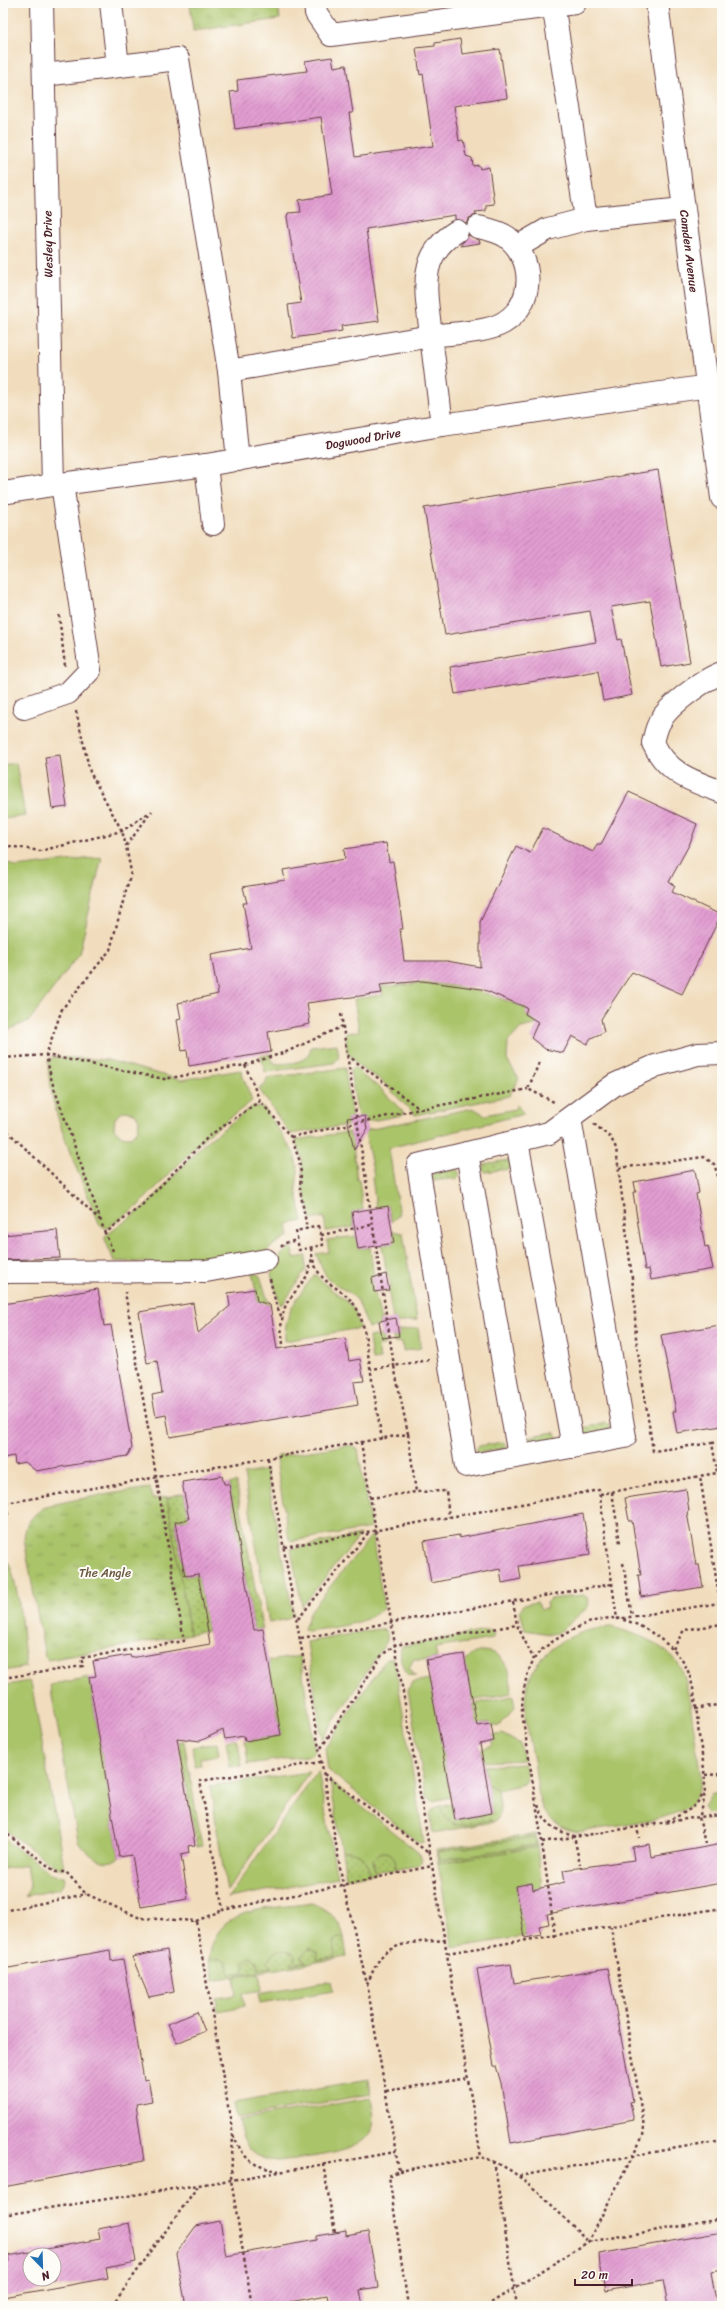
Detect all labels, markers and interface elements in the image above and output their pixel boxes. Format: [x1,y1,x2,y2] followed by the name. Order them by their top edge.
[673,208,705,294] street label: Camden Avenue
[36,210,60,278] street label: Wesley Drive
[324,422,402,456] street label: Dogwood Drive
[79,1562,131,1584] park label: The Angle
[22,2247,62,2287] north arrow
[575,2261,632,2287] scale bar
[581,2264,608,2286] text: 20 m
[38,2265,54,2286] text: N

